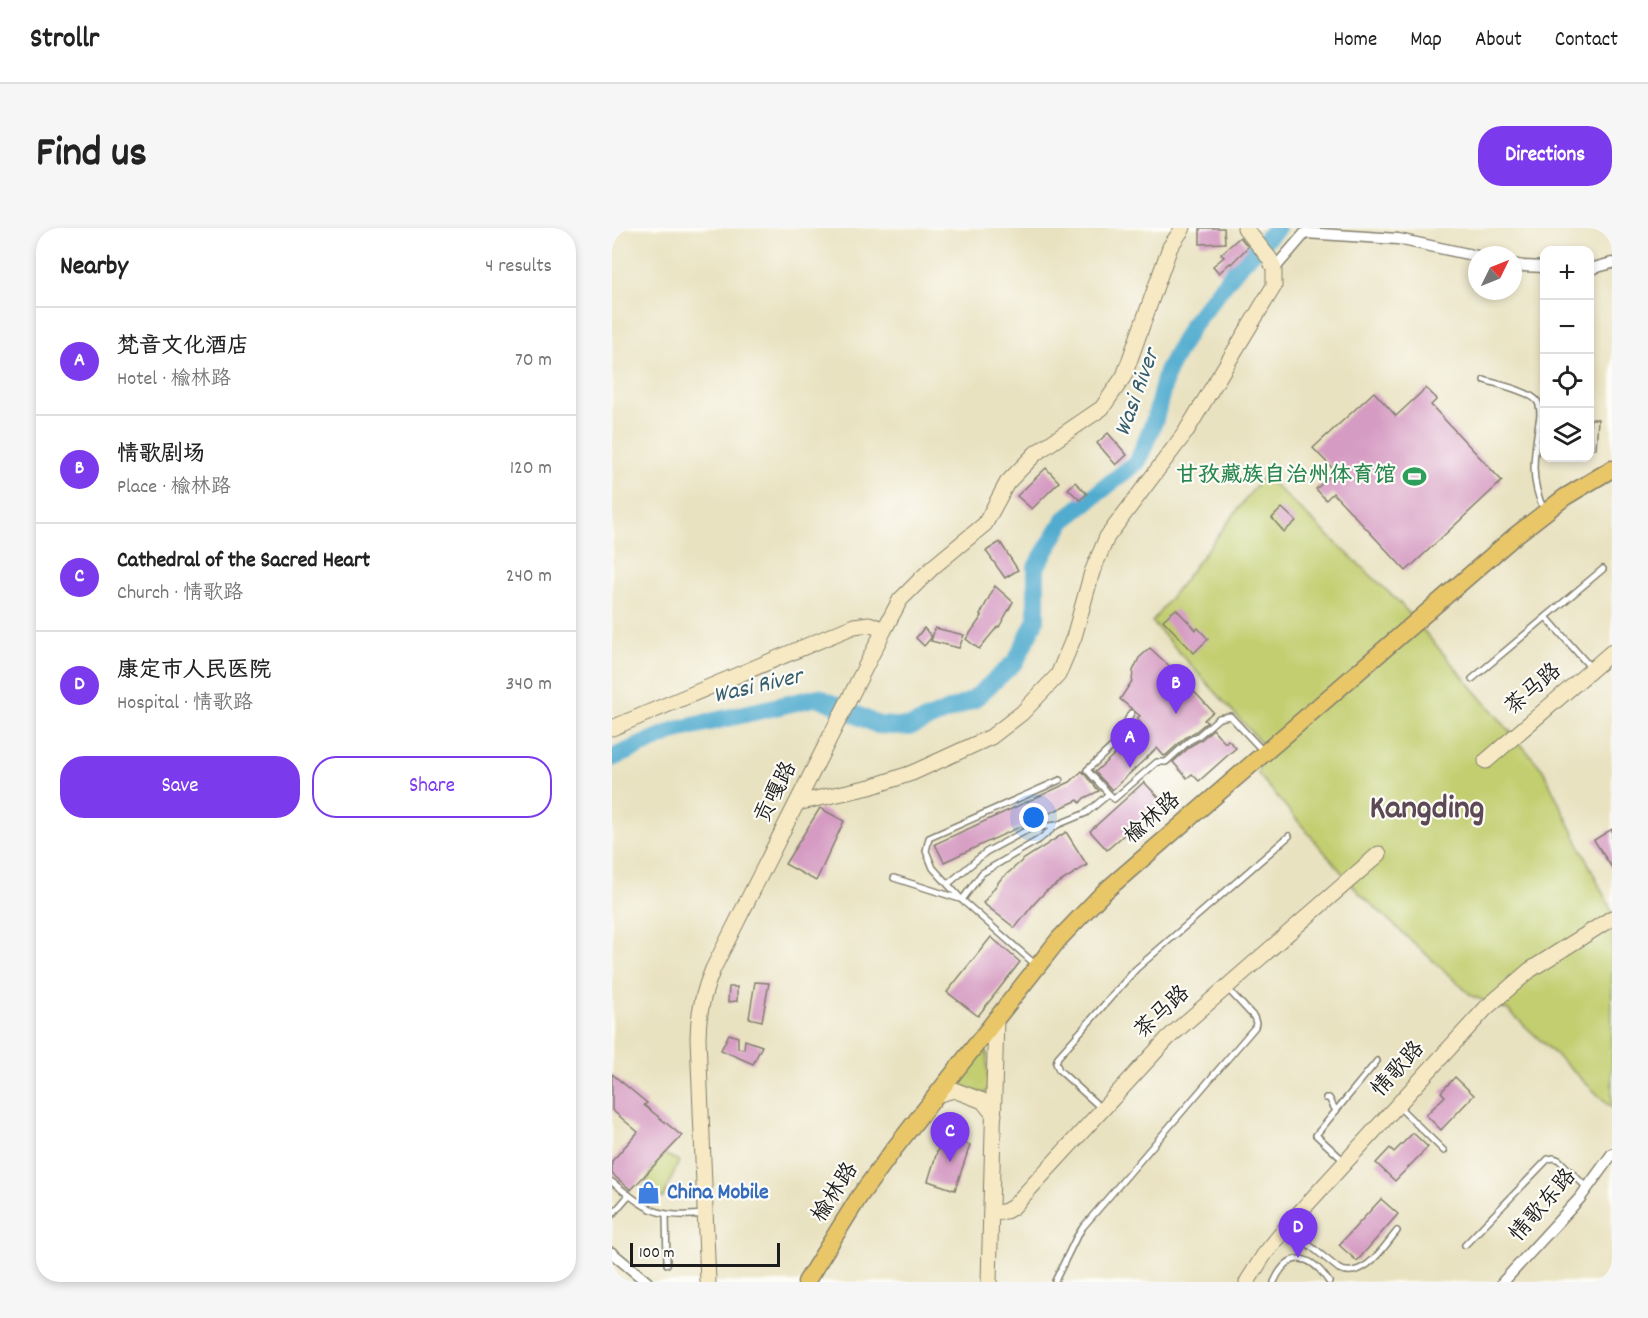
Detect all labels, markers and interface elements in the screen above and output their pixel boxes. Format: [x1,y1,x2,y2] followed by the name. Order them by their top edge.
[30,21,99,61] text: Strollr
[1333,26,1377,56] text: Home
[1410,26,1442,56] text: Map
[1475,26,1522,56] text: About
[1555,26,1618,56] text: Contact
[36,126,147,186] text: Find us
[1478,126,1612,186] button: Directions
[1468,246,1522,300] north arrow
[1540,246,1594,462] map controls
[1540,246,1594,300] button: +
[60,249,128,286] text: Nearby
[485,253,552,281] text: 4 results
[1540,300,1594,354] button: −
[117,332,249,363] text: 梵音文化酒店
[1107,342,1171,441] water label: Wasi River
[74,347,85,375] text: A
[515,347,552,375] text: 70 m
[1540,354,1594,408] button: locate
[117,366,231,394] text: Hotel · 榆林路
[1540,408,1594,462] button: layers
[117,440,205,471] text: 情歌剧场
[75,455,84,483] text: B
[510,455,552,483] text: 120 m
[1176,461,1396,492] place label: 甘孜藏族自治州体育馆
[1401,463,1427,489] sports icon: 甘孜藏族自治州体育馆
[117,474,231,502] text: Place · 榆林路
[117,546,370,577] text: Cathedral of the Sacred Heart
[75,563,84,591] text: C
[506,563,552,591] text: 240 m
[117,580,243,608] text: Church · 情歌路
[117,656,271,687] text: 康定市人民医院
[1499,657,1569,723] street label: 茶马路
[710,660,809,714] water label: Wasi River
[1156,664,1196,714] pin: B
[74,671,85,699] text: D
[506,671,552,699] text: 340 m
[117,690,253,718] text: Hospital · 情歌路
[1110,718,1150,768] pin: A
[60,756,300,818] button: Save
[312,756,552,818] button: Share
[748,757,806,829] street label: 贡嘎路
[1118,786,1188,852] street label: 榆林路
[1369,786,1485,835] district label: Kangding
[1019,803,1048,832] your location
[1128,979,1198,1047] street label: 茶马路
[1365,1035,1433,1105] street label: 情歌路
[930,1112,970,1162] pin: C
[805,1157,867,1229] street label: 榆林路
[1503,1163,1585,1249] street label: 情歌东路
[667,1178,769,1209] place label: China Mobile
[636,1180,662,1206] shop icon: China Mobile
[1278,1208,1318,1258] pin: D
[630,1240,780,1268] scale bar
[639,1242,675,1265] text: 100 m

